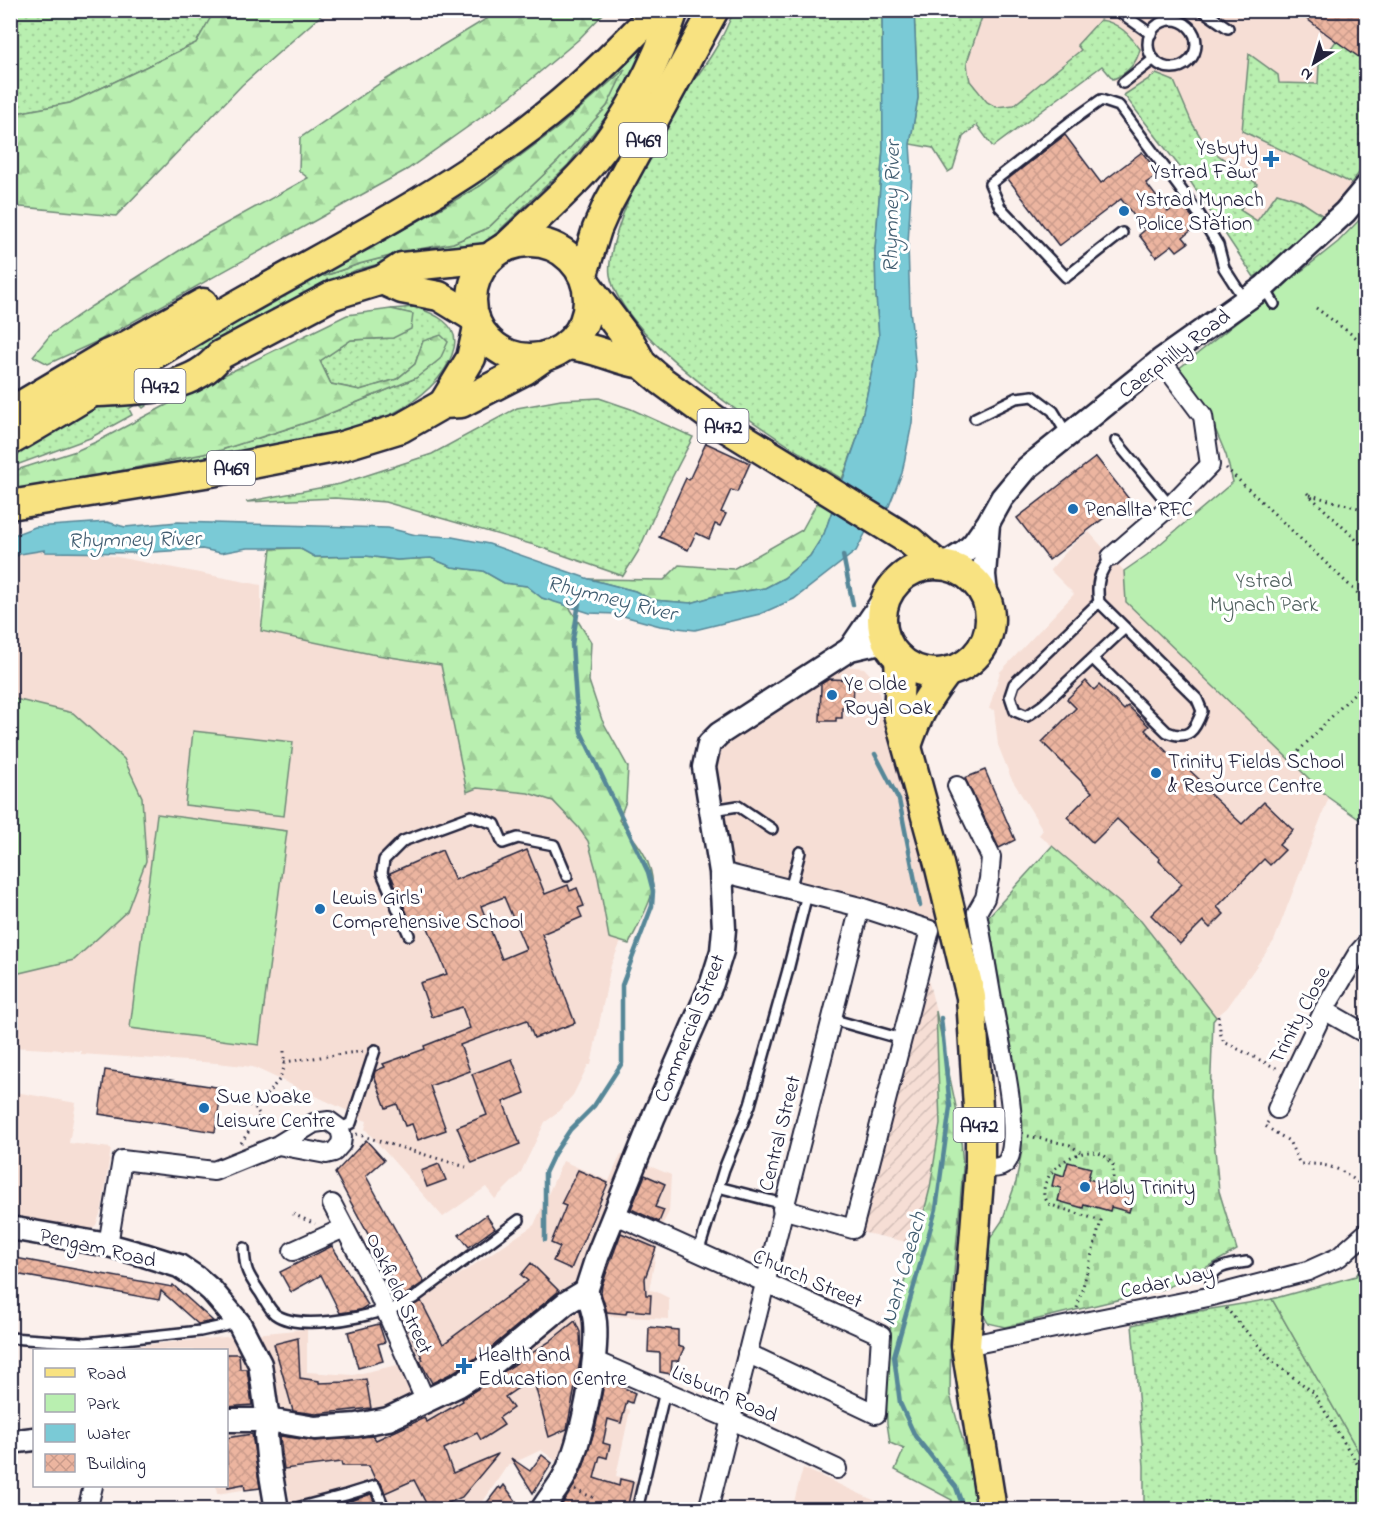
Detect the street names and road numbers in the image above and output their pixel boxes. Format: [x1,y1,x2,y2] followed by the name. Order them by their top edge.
[619,123,667,157] road number: A469
[1113,302,1239,408] street label: Caerphilly Road
[134,369,186,403] road number: A472
[698,409,748,443] road number: A472
[207,451,255,485] road number: A469
[648,950,734,1107] street label: Commercial Street
[1263,961,1341,1071] street label: Trinity Close
[752,1073,810,1194] street label: Central Street
[954,1108,1004,1142] road number: A472
[36,1221,159,1279] street label: Pengam Road
[357,1228,439,1359] street label: Oakfield Street
[747,1242,867,1317] street label: Church Street
[1118,1258,1217,1309] street label: Cedar Way
[666,1358,782,1432] street label: Lisburn Road

